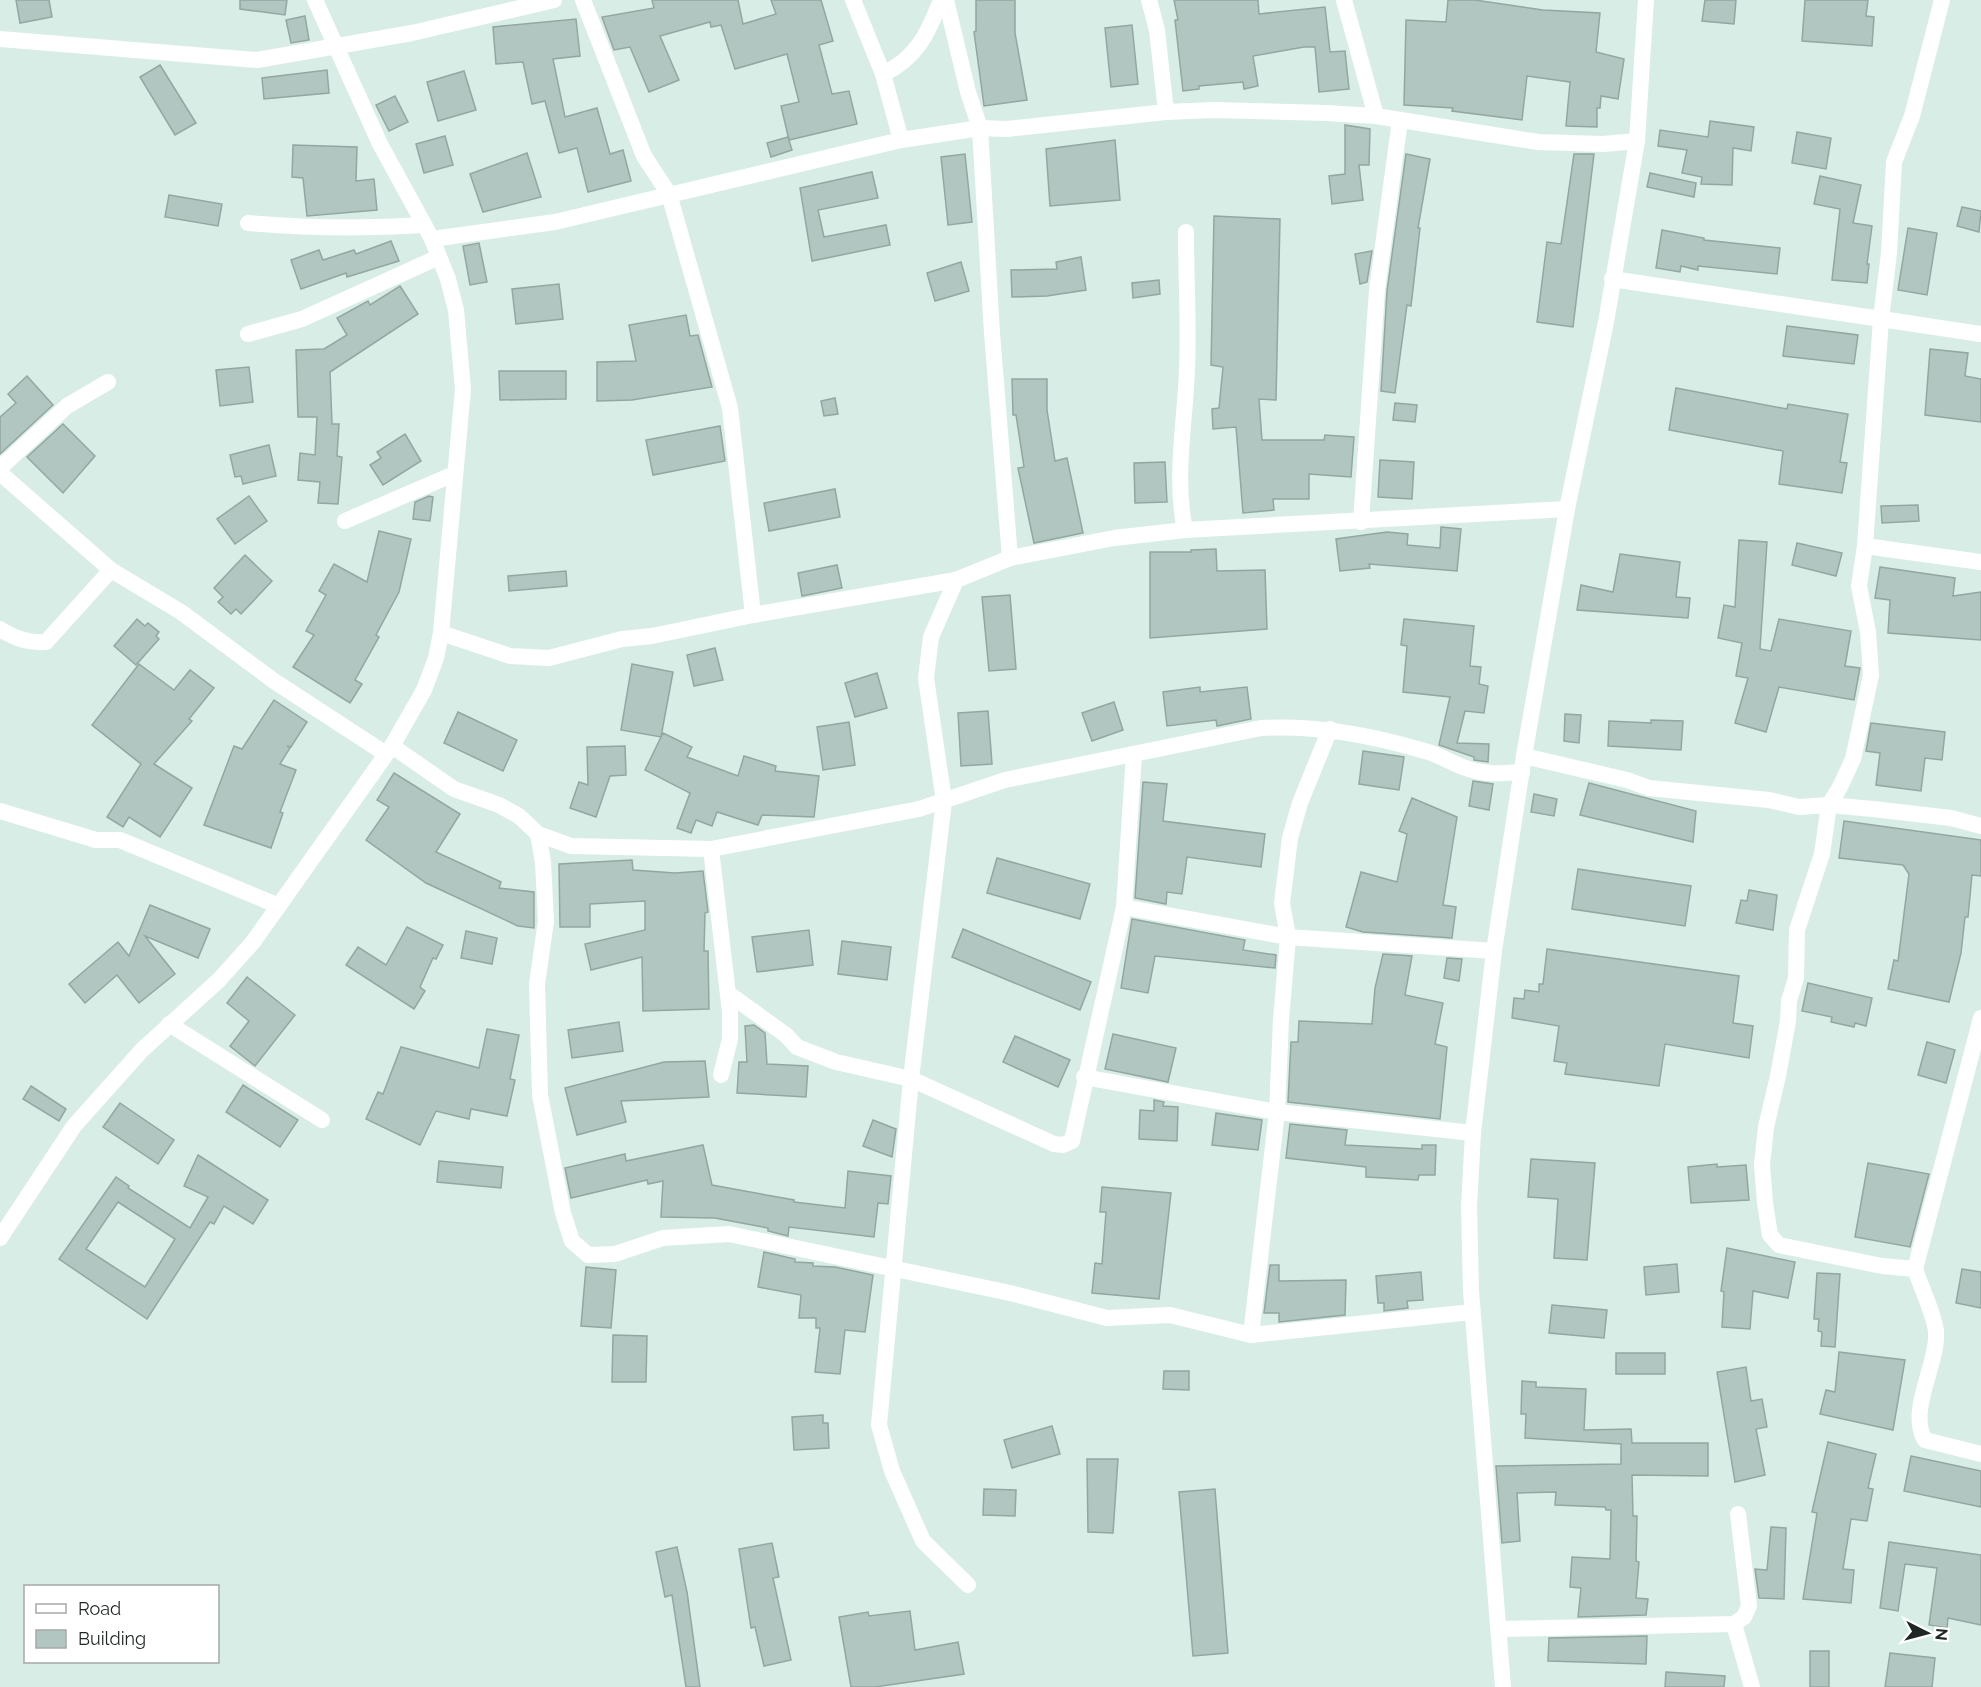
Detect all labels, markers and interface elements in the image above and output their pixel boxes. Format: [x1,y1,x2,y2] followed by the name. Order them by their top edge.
[24,1585,219,1663] legend
[78,1598,121,1619] text: Road
[1897,1603,1957,1663] north arrow
[1931,1627,1952,1642] text: N
[78,1628,146,1649] text: Building

